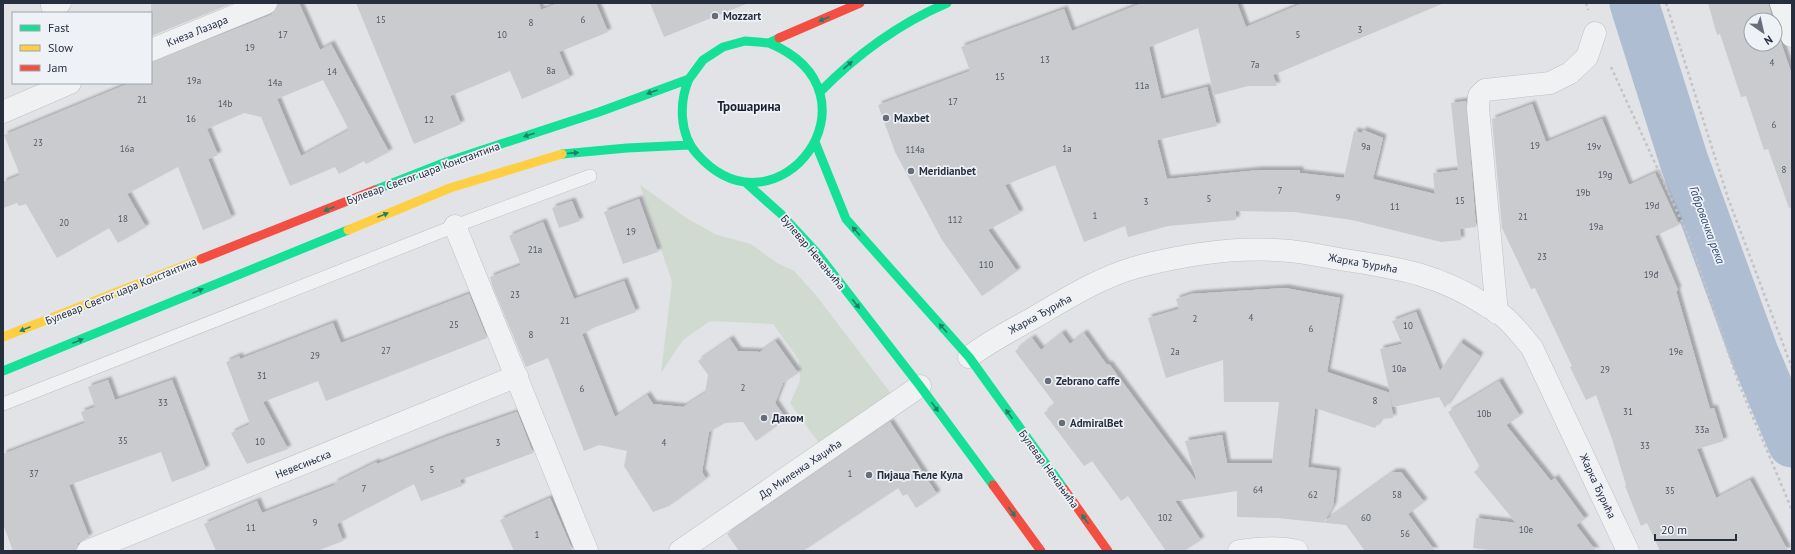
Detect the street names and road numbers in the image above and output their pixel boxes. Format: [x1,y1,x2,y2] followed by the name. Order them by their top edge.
[164,12,230,50] street label: Кнеза Лазара
[344,139,502,207] street label: Булевар Светог цара Константина
[778,212,848,292] street label: Булевар Немањића
[1326,250,1399,276] street label: Жарка Ђурића
[43,254,199,328] street label: Булевар Светог цара Константина
[1005,291,1074,338] street label: Жарка Ђурића
[1016,427,1082,511] street label: Булевар Немањића
[756,436,844,502] street label: Др Миленка Хаџића
[273,446,333,482] street label: Невесињска
[1576,450,1619,521] street label: Жарка Ђурића

